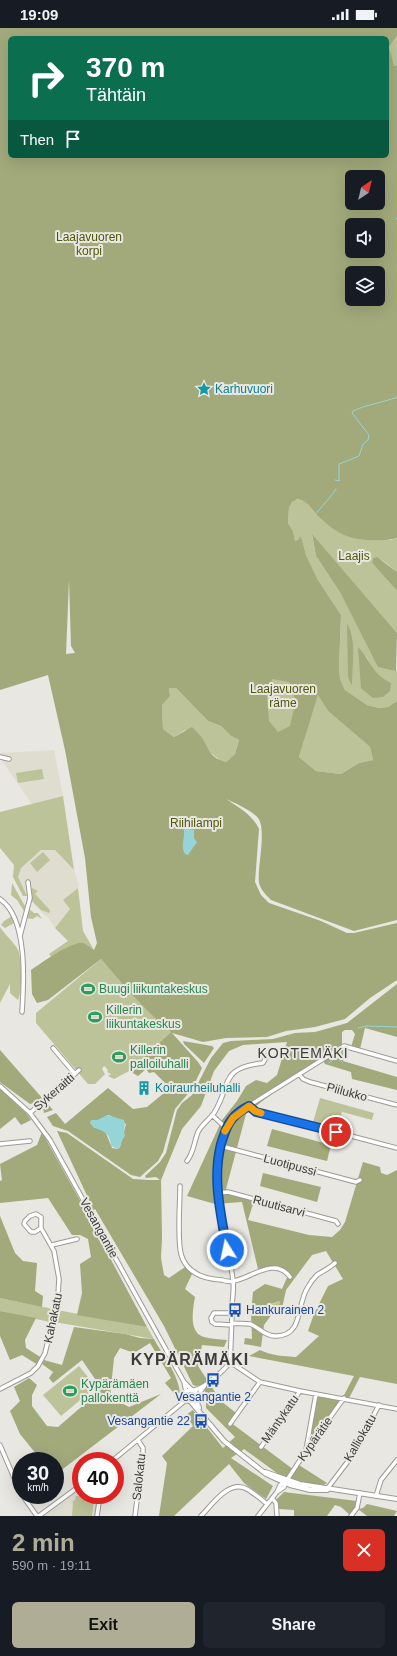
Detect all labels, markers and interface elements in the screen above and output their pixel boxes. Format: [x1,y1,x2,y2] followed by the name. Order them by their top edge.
[20,6,58,23] text: 19:09
[20,52,72,104] icon: right
[86,52,165,83] text: 370 m
[86,85,146,105] text: Tähtäin
[62,128,84,150] icon: arrive
[20,131,54,148] text: Then
[345,170,385,210] north arrow
[345,170,385,306] map controls
[345,218,385,258] button: sound
[56,230,122,258] park label: Laajavuoren korpi
[345,266,385,306] button: layers
[196,381,212,397] place icon: Karhuvuori
[215,382,273,396] place label: Karhuvuori
[338,549,370,563] park label: Laajis
[250,682,316,710] park label: Laajavuoren räme
[170,816,222,830] park label: Riihilampi
[80,981,96,997] sports icon: Buugi liikuntakeskus
[99,982,208,996] place label: Buugi liikuntakeskus
[106,1003,181,1031] place label: Killerin liikuntakeskus
[87,1009,103,1025] sports icon: Killerin liikuntakeskus
[130,1043,189,1071] place label: Killerin palloiluhalli
[257,1045,349,1061] district label: KORTEMÄKI
[111,1049,127,1065] sports icon: Killerin palloiluhalli
[31,1071,77,1113] street label: Sykeraitti
[136,1080,152,1096] building icon: Koiraurheiluhalli
[325,1080,369,1104] street label: Piilukko
[155,1081,240,1095] place label: Koiraurheiluhalli
[319,1115,353,1149] pin
[325,1121,347,1143] icon: arrive
[262,1151,318,1179] street label: Luotipussi
[251,1192,307,1220] street label: Ruutisarvi
[77,1196,121,1261] street label: Vesangantie
[206,1229,248,1271] position arrow
[41,1292,65,1344] street label: Kahakatu
[227,1302,243,1318] bus stop icon: Hankurainen 2
[246,1303,324,1317] place label: Hankurainen 2
[131,1351,249,1368] district label: KYPÄRÄMÄKI
[205,1372,221,1388] bus stop icon: Vesangantie 2
[81,1377,149,1405] place label: Kypärämäen pallokenttä
[62,1383,78,1399] sports icon: Kypärämäen pallokenttä
[175,1390,251,1404] place label: Vesangantie 2
[258,1392,302,1446] street label: Mäntykatu
[341,1412,379,1464] street label: Kalliokatu
[193,1413,209,1429] bus stop icon: Vesangantie 22
[107,1414,190,1428] place label: Vesangantie 22
[295,1414,335,1464] street label: Kypärätie
[72,1452,124,1504] speed limit sign: 40
[130,1453,148,1501] street label: Salokatu
[27,1462,49,1484] text: 30
[27,1482,49,1493] text: km/h
[12,1529,75,1556] text: 2 min
[343,1529,385,1571] button: close
[12,1558,91,1573] text: 590 m · 19:11
[12,1602,195,1648] button: Exit
[203,1602,385,1648] button: Share

